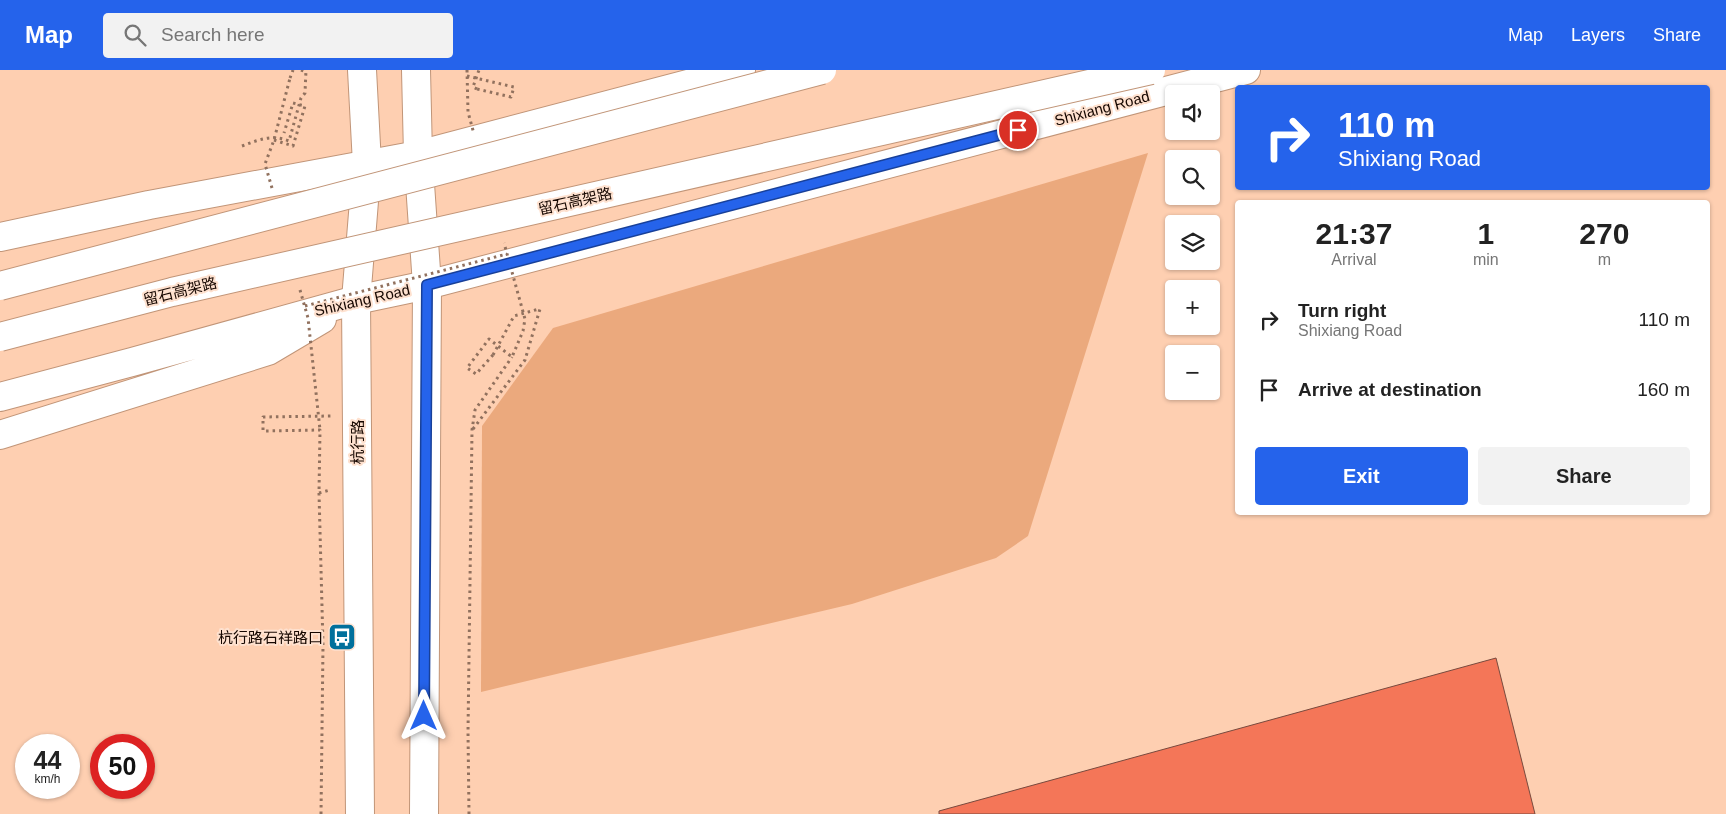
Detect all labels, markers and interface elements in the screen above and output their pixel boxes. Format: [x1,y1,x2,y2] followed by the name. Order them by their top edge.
[103,13,453,58] search box
[25,21,73,48] text: Map
[121,21,149,49] icon: search
[161,24,265,45] text: Search here
[1508,25,1543,45] text: Map
[1571,25,1625,45] text: Layers
[1653,25,1701,45] text: Share
[1165,85,1220,400] map controls
[1165,85,1220,140] button: sound
[1053,87,1151,129] street label: Shixiang Road
[1255,105,1320,170] icon: right
[1338,105,1435,144] text: 110 m
[997,109,1039,151] pin
[1004,116,1032,144] icon: arrive
[1338,146,1481,171] text: Shixiang Road
[1165,150,1220,205] button: search
[537,184,613,218] street label: 留石高架路
[1165,215,1220,270] button: layers
[1316,217,1392,250] text: 21:37
[1477,217,1494,250] text: 1
[1579,217,1629,250] text: 270
[1331,251,1377,268] text: Arrival
[1473,251,1499,268] text: min
[1598,251,1611,268] text: m
[142,274,218,308] street label: 留石高架路
[1165,280,1220,335] button: +
[313,281,411,319] street label: Shixiang Road
[1298,300,1386,321] text: Turn right
[1255,306,1283,334] icon: right
[1639,309,1690,330] text: 110 m
[1298,322,1402,339] text: Shixiang Road
[1165,345,1220,400] button: −
[1255,376,1283,404] icon: arrive
[1298,379,1482,400] text: Arrive at destination
[1637,379,1690,400] text: 160 m
[349,419,366,465] street label: 杭行路
[1255,447,1468,505] button: Exit
[1478,447,1690,505] button: Share
[327,622,357,652] bus stop icon: 杭行路石祥路口
[218,629,323,646] place label: 杭行路石祥路口
[397,689,449,741] position arrow
[90,734,155,799] speed limit sign: 50
[34,746,61,774] text: 44
[34,772,61,786] text: km/h

